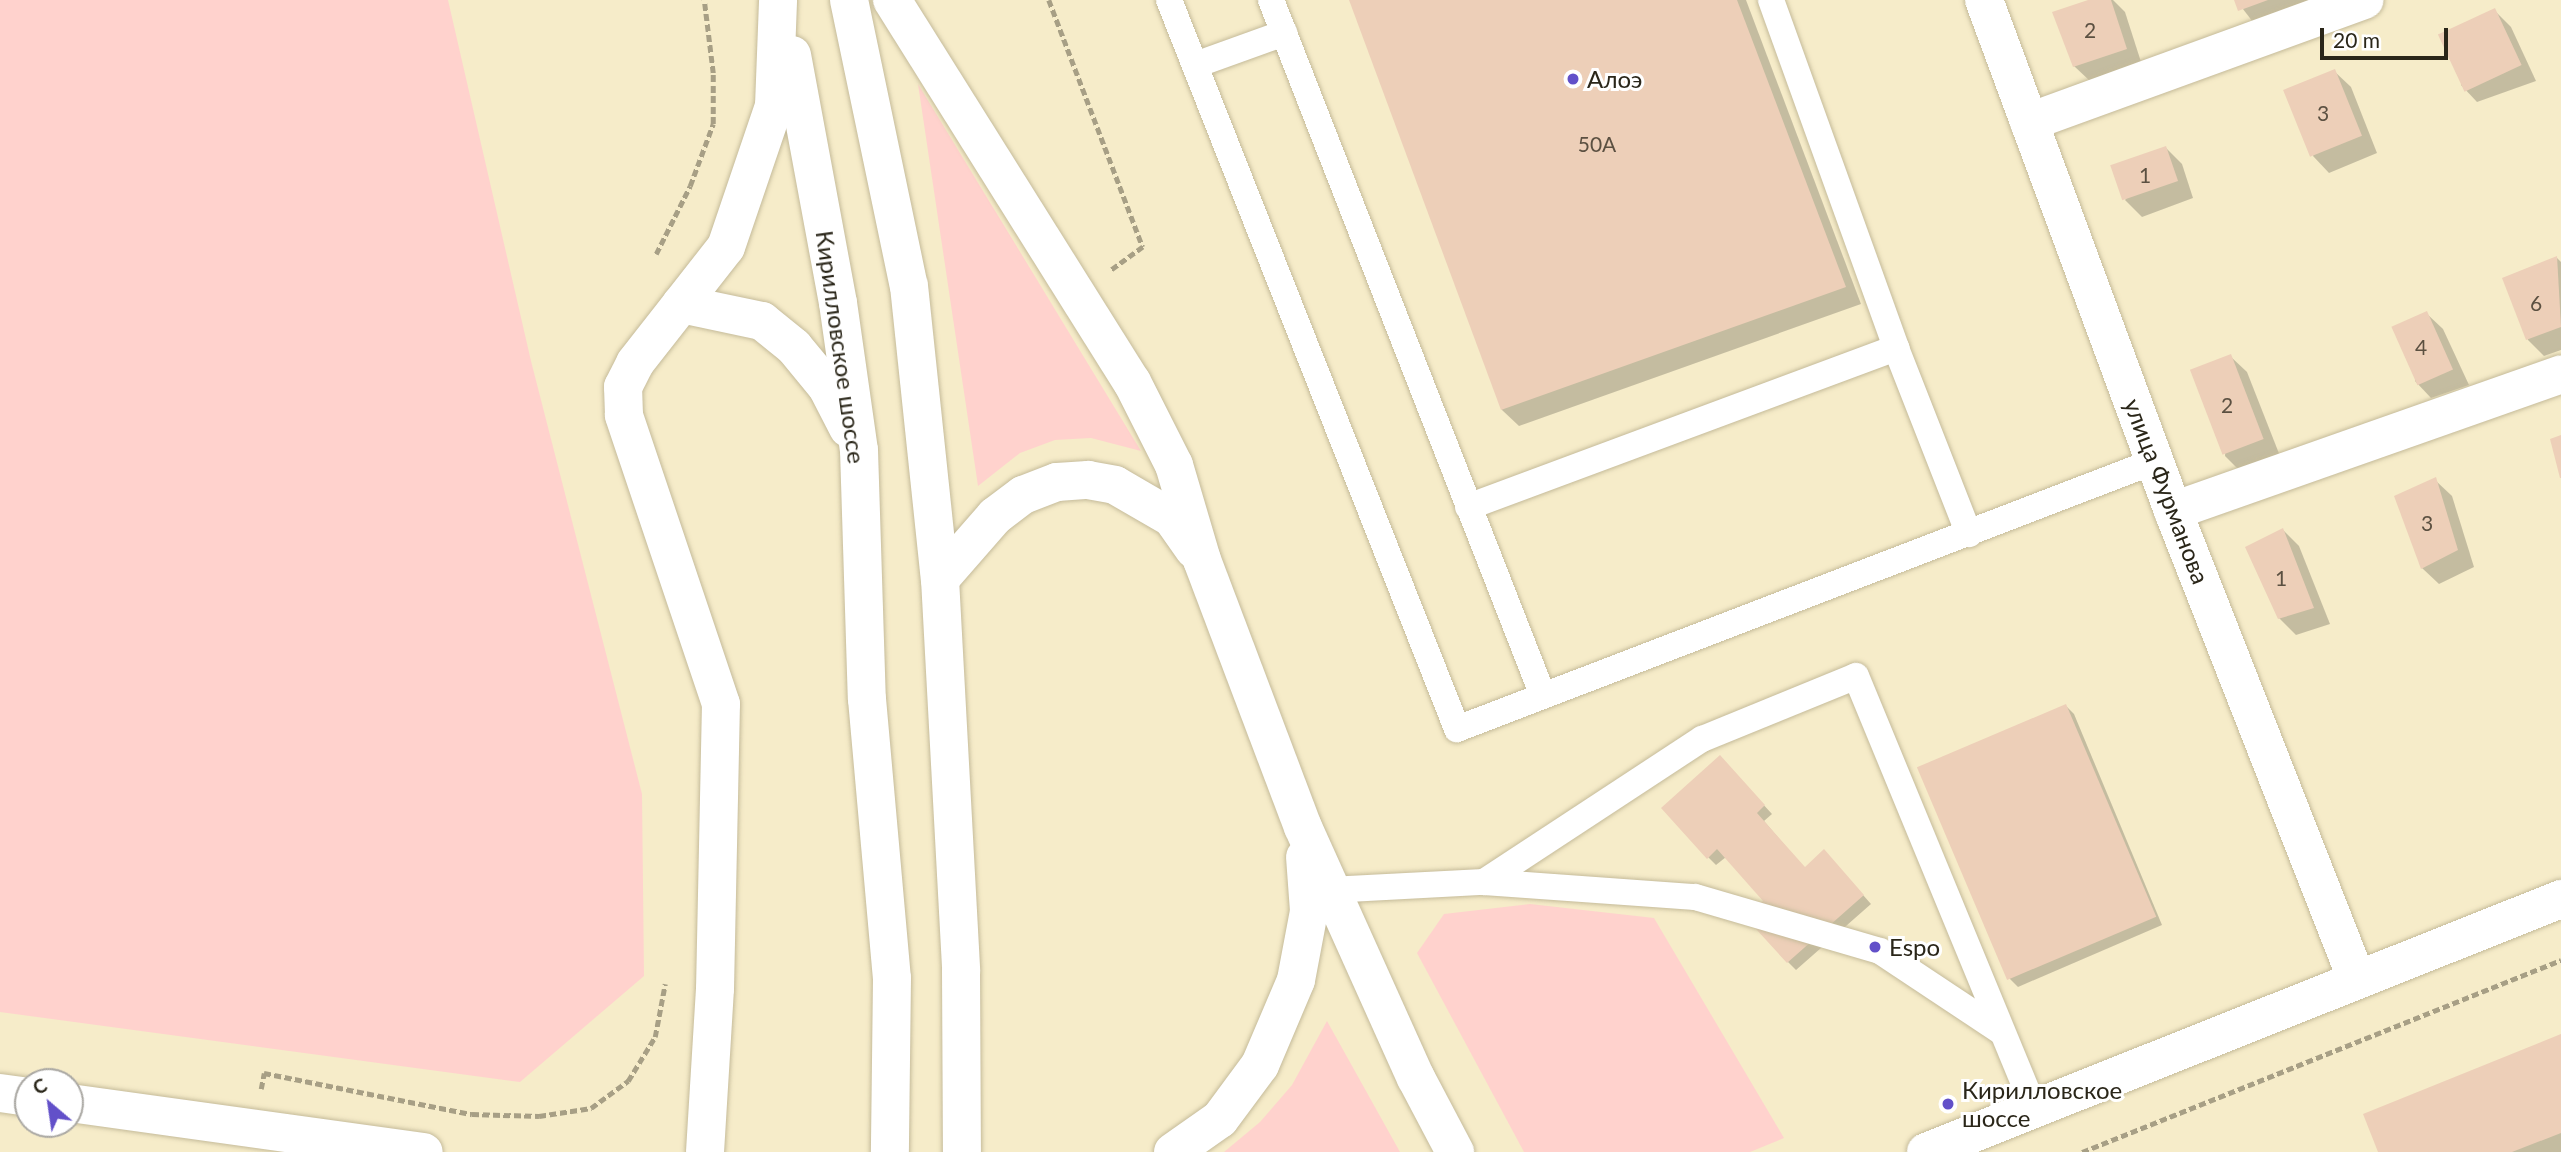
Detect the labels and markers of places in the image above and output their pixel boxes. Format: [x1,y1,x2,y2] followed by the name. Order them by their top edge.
[1587,65,1642,93] place label: Алоэ
[1565,71,1581,87] marker: Алоэ
[1889,933,1940,961] place label: Espo
[1867,939,1883,955] marker: Espo
[1962,1076,2122,1132] place label: Кирилловское шоссе
[1940,1096,1956,1112] marker: Кирилловское шоссе

